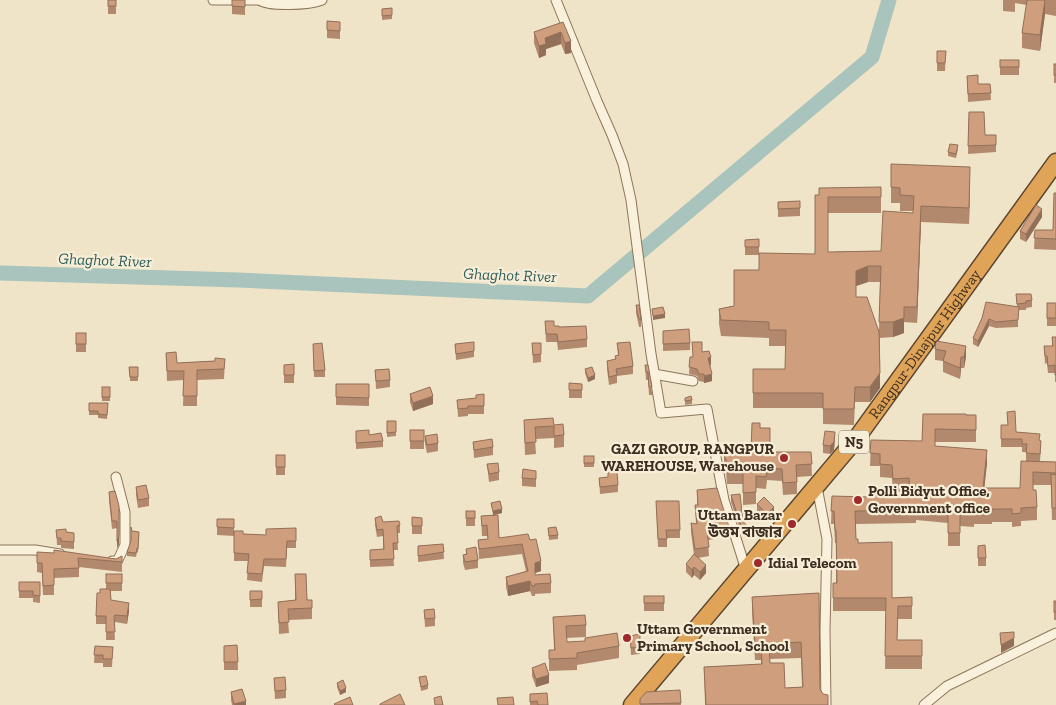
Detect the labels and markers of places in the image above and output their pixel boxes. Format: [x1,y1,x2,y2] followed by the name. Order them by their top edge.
[601,440,774,475] place label: GAZI GROUP, RANGPUR WAREHOUSE, Warehouse
[778,452,790,464] marker: GAZI GROUP, RANGPUR WAREHOUSE, Warehouse
[868,482,990,517] place label: Polli Bidyut Office, Government office
[852,494,864,506] marker: Polli Bidyut Office, Government office
[698,506,783,541] place label: Uttam Bazar উত্তম বাজার
[786,518,798,530] marker: Uttam Bazar উত্তম বাজার
[768,554,857,572] place label: Idial Telecom
[752,557,764,569] marker: Idial Telecom
[637,620,789,655] place label: Uttam Government Primary School, School
[621,632,633,644] marker: Uttam Government Primary School, School

